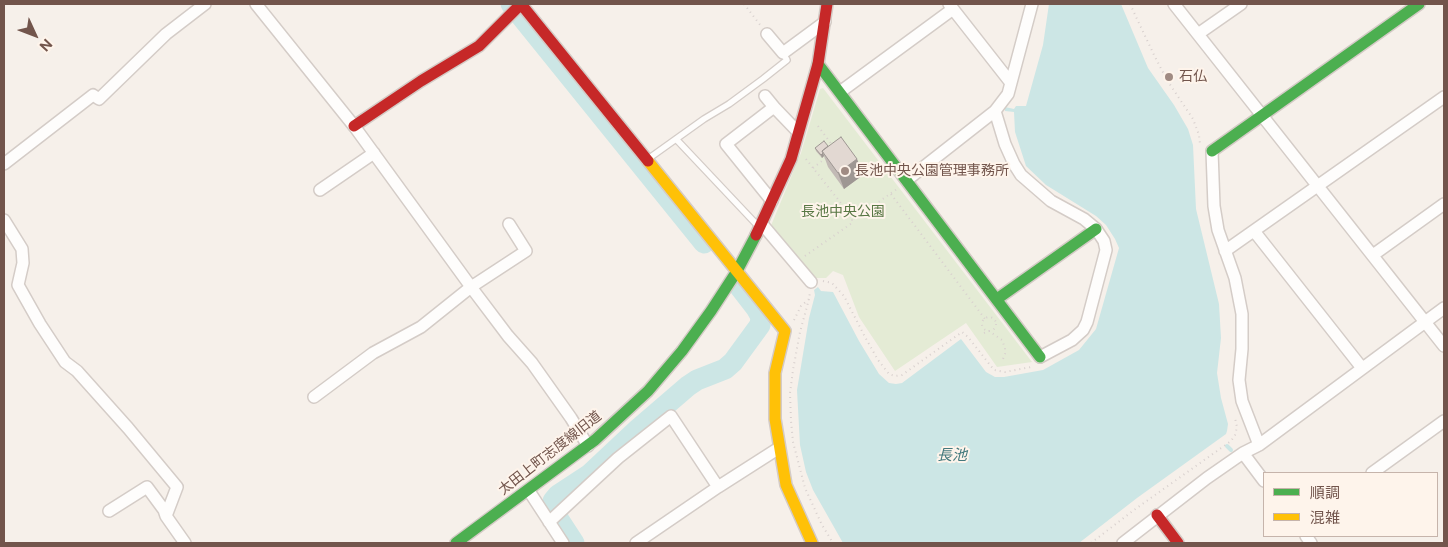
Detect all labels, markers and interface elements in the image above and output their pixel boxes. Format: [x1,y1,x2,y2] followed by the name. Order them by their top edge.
[10,10,60,60] north arrow
[36,36,56,55] text: N
[1179,69,1207,85] place label: 石仏
[1163,71,1175,83] marker: 石仏
[855,163,1009,179] place label: 長池中央公園管理事務所
[839,165,851,177] marker: 長池中央公園管理事務所
[801,204,885,220] park label: 長池中央公園
[495,408,605,498] street label: 太田上町志度線旧道
[937,446,967,464] water label: 長池
[1263,472,1438,537] legend
[1310,484,1340,501] text: 順調
[1310,509,1340,526] text: 混雑

